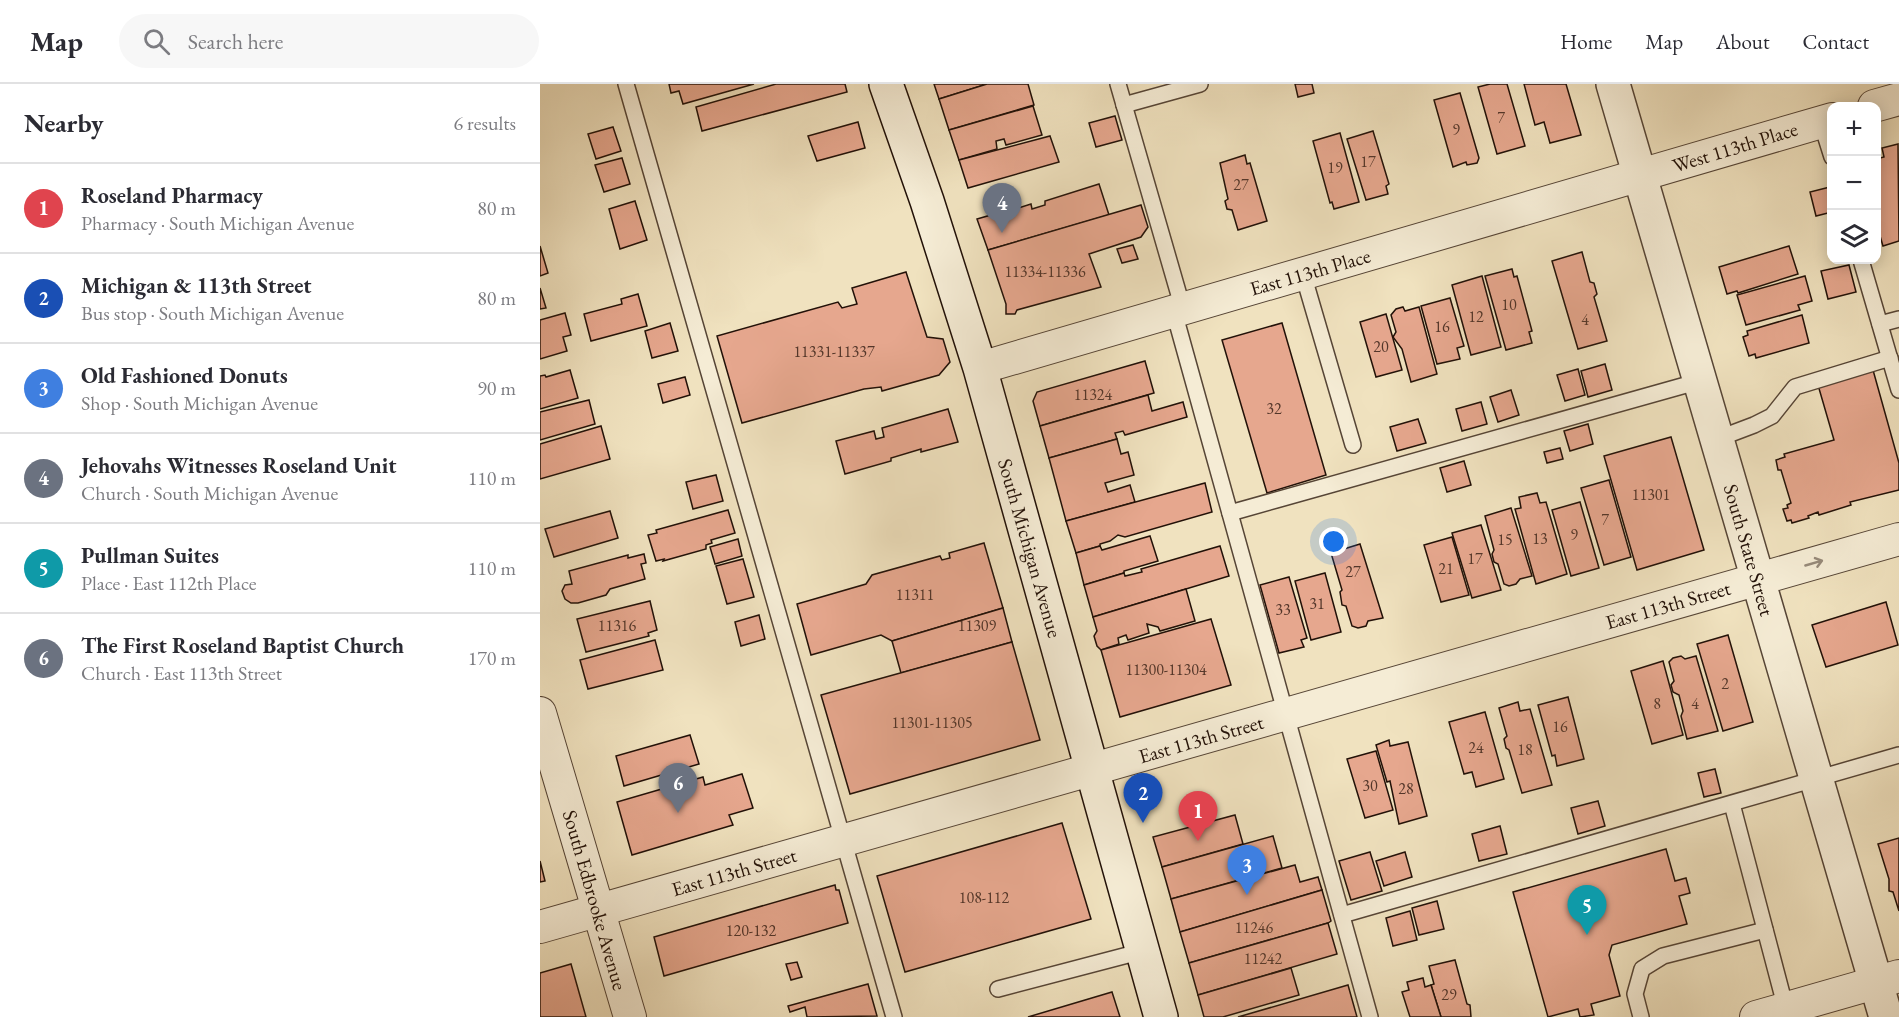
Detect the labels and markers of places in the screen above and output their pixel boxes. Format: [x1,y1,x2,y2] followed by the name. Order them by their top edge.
[982,184,1022,233] pin: 4
[658,764,698,813] pin: 6
[1124,774,1162,823] pin: 2
[1178,792,1218,841] pin: 1
[1228,846,1266,895] pin: 3
[1568,886,1606,935] pin: 5

